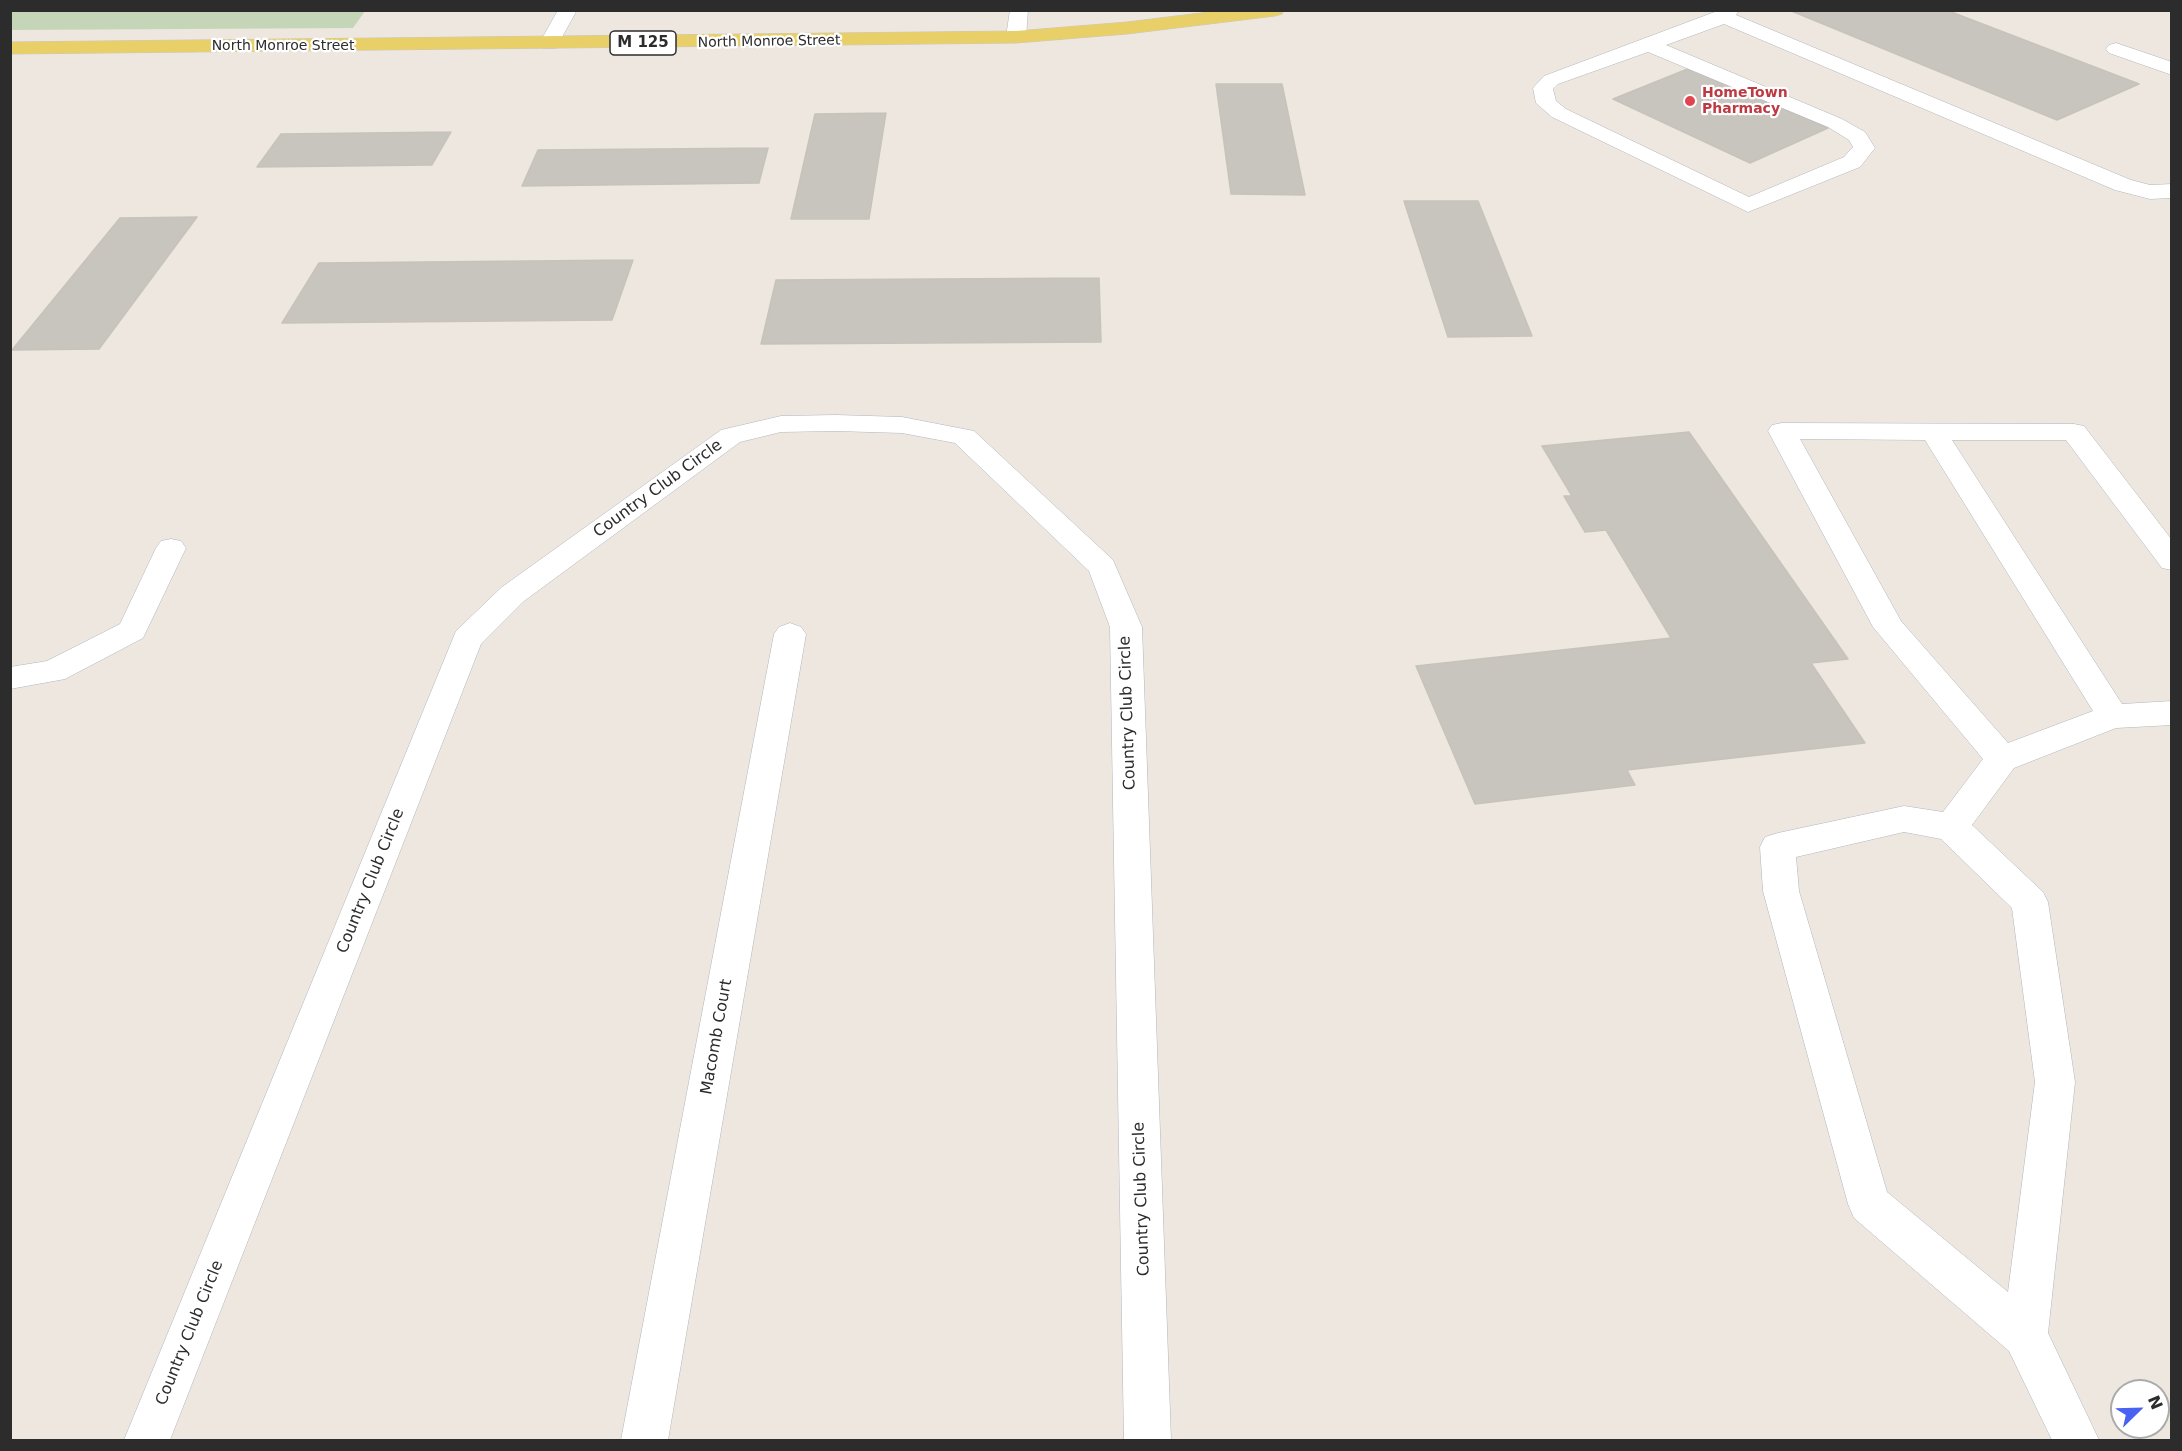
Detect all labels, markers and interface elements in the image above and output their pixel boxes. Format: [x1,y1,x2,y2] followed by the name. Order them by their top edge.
[610,31,676,55] road number: M 125
[697,32,841,52] street label: North Monroe Street
[212,38,354,54] street label: North Monroe Street
[1702,85,1788,118] place label: HomeTown Pharmacy
[1683,94,1697,108] marker: HomeTown Pharmacy
[590,436,726,542] street label: Country Club Circle
[1116,635,1140,791] street label: Country Club Circle
[333,806,409,956] street label: Country Club Circle
[697,978,737,1096] street label: Macomb Court
[1130,1121,1154,1277] street label: Country Club Circle
[152,1258,228,1408] street label: Country Club Circle
[2110,1379,2170,1439] north arrow
[2144,1393,2167,1412] text: N

